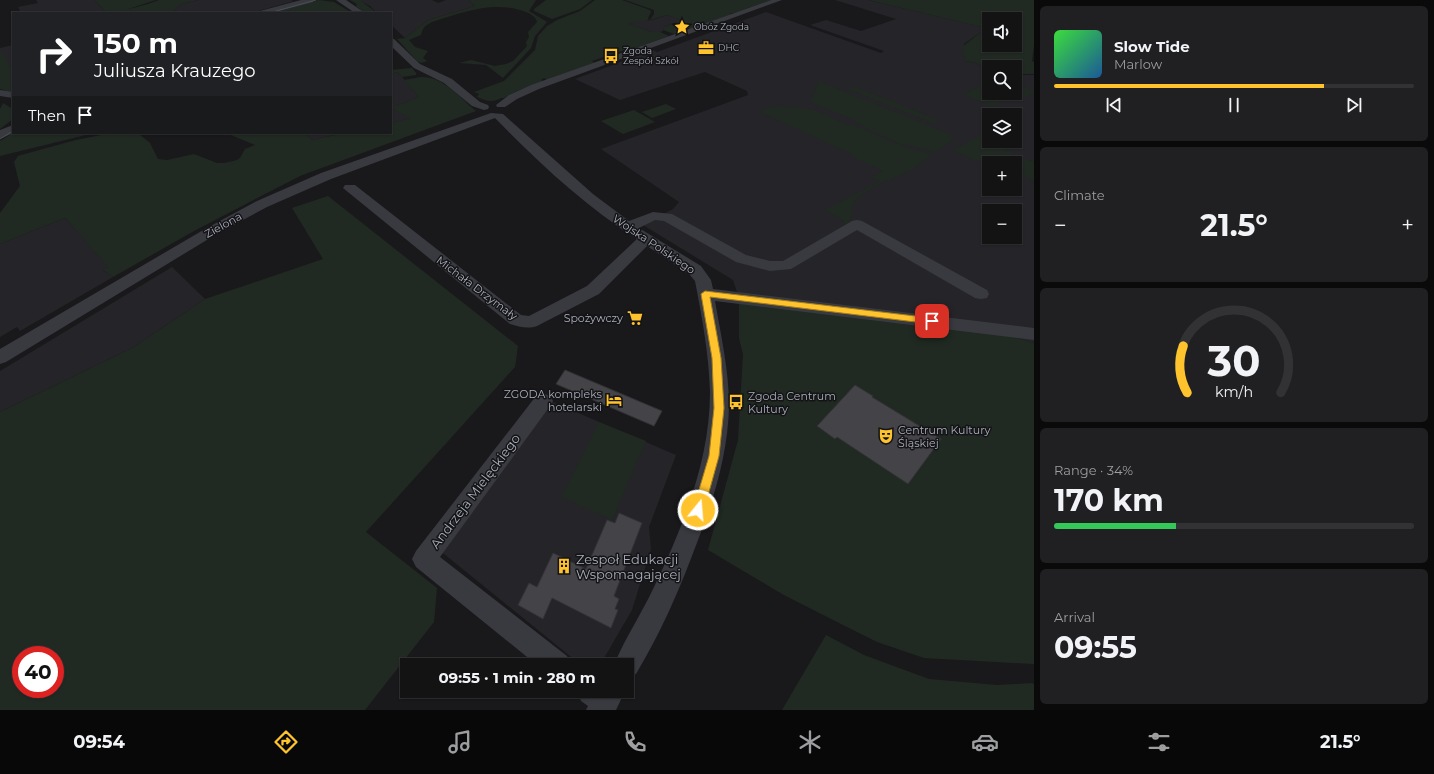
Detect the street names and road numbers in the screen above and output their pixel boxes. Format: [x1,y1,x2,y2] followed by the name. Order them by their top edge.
[202,209,244,241] street label: Zielona
[610,211,698,277] street label: Wojska Polskiego
[434,253,520,323] street label: Michała Drzymały
[427,430,523,552] street label: Andrzeja Mielęckiego

